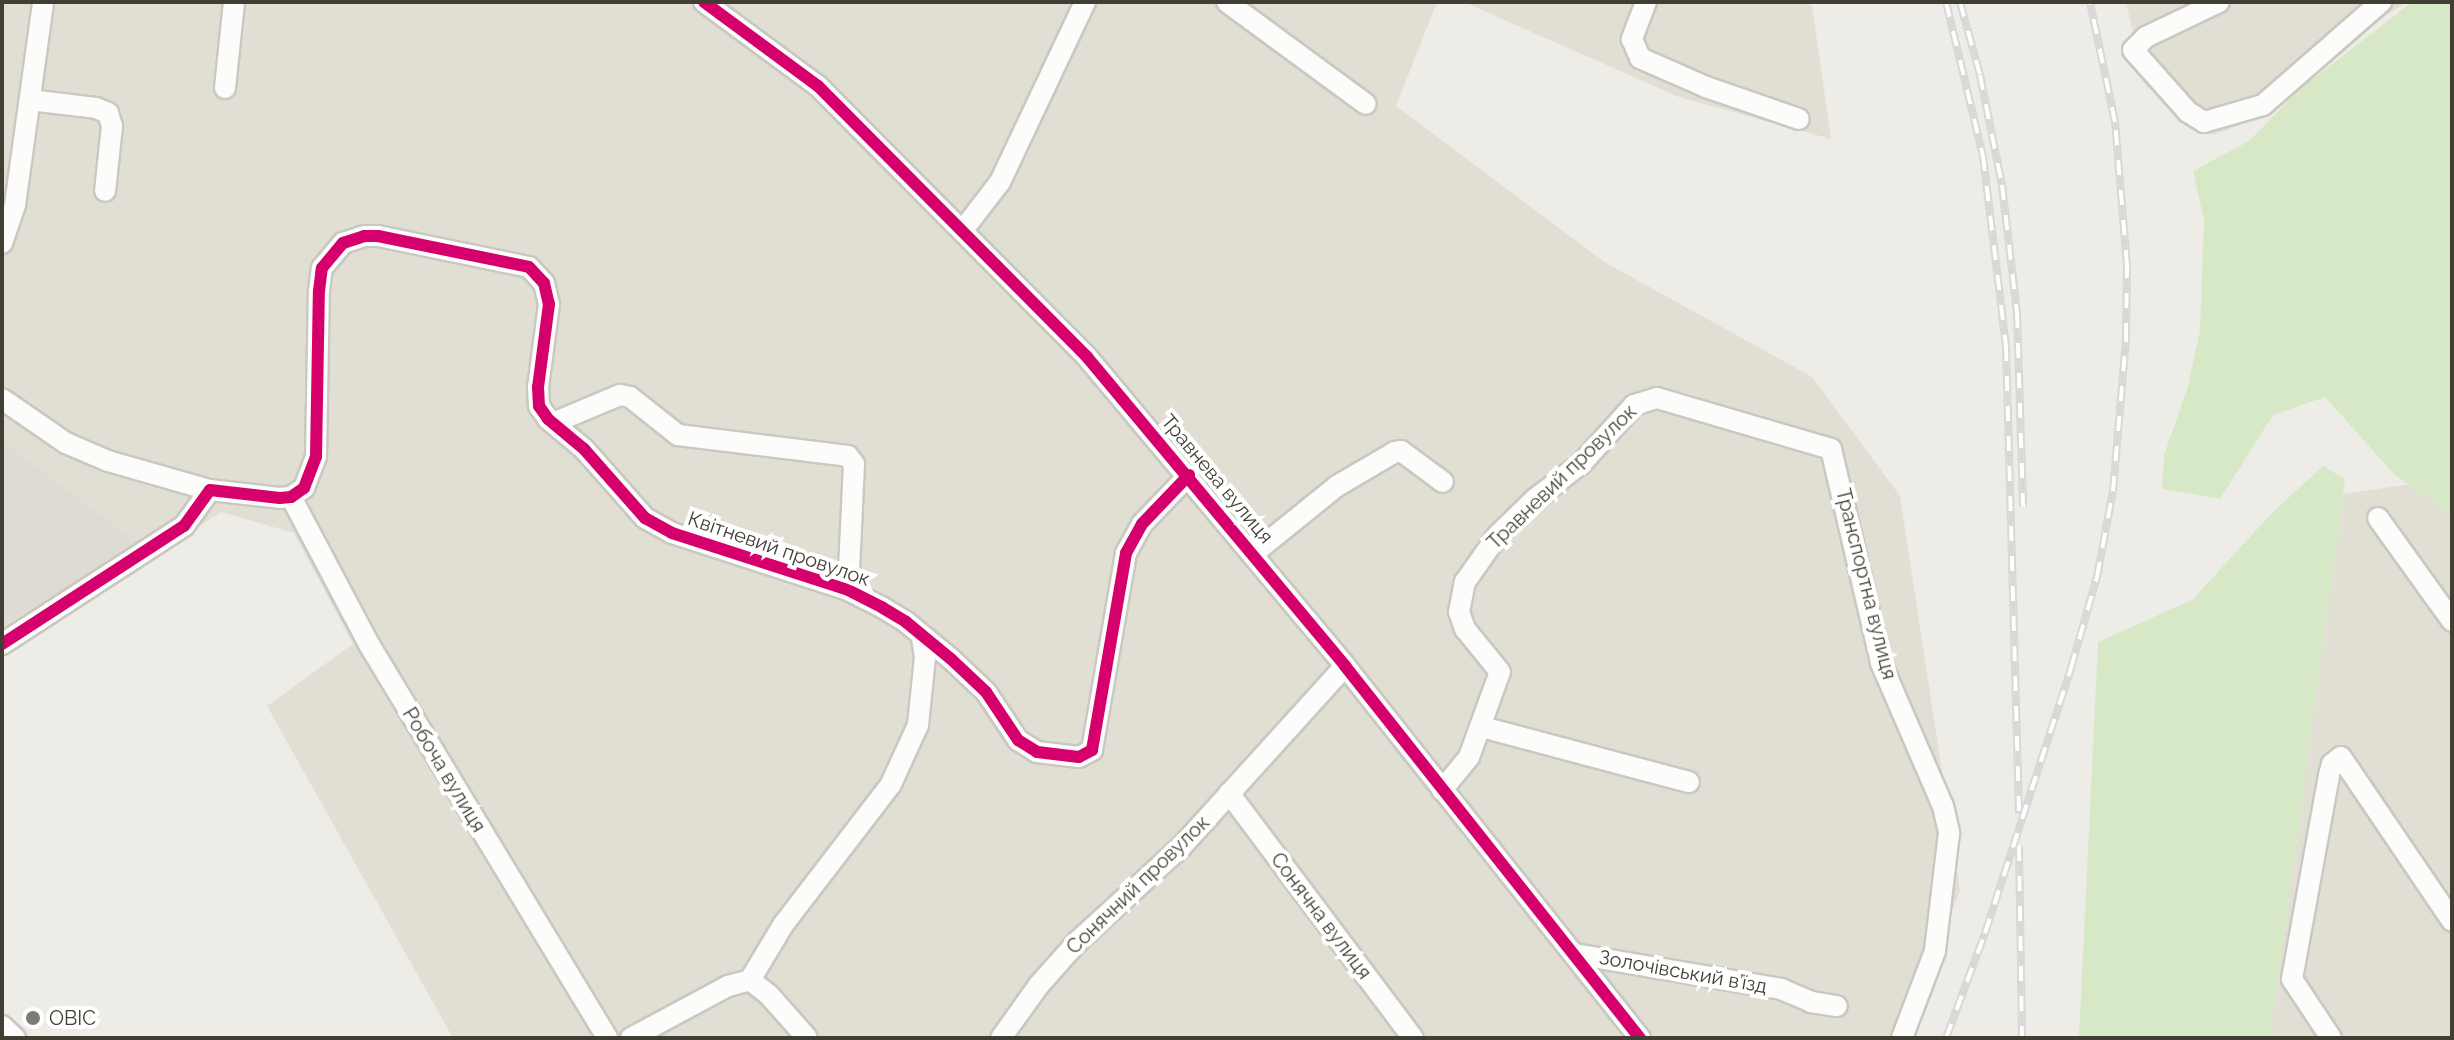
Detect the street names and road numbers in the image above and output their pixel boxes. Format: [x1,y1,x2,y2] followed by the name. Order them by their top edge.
[1482,400,1642,554] street label: Травневий провулок
[1156,410,1278,548] street label: Травнева вулиця
[1831,486,1901,682] street label: Транспортна вулиця
[685,507,873,591] street label: Квітневий провулок
[397,703,491,837] street label: Робоча вулиця
[1062,811,1214,959] street label: Сонячний провулок
[1266,848,1376,984] street label: Сонячна вулиця
[1597,945,1769,999] street label: Золочівський в’їзд

